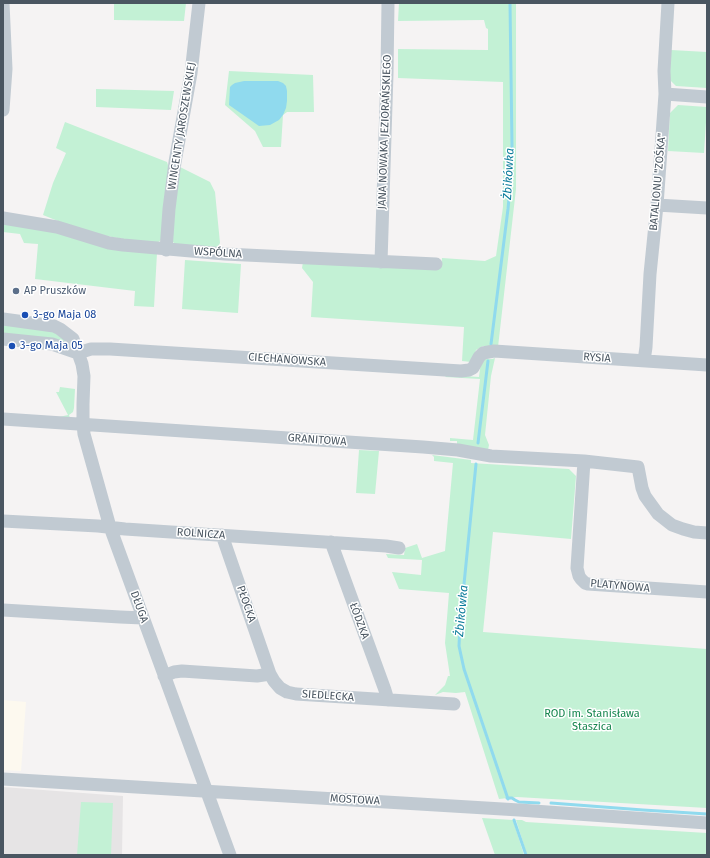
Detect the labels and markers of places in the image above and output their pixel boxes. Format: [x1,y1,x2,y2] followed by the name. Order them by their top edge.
[24,284,86,298] place label: AP Pruszków
[11,286,21,296] marker: AP Pruszków
[33,308,96,322] place label: 3-go Maja 08
[20,310,30,320] marker: 3-go Maja 08
[20,339,83,353] place label: 3-go Maja 05
[7,341,17,351] marker: 3-go Maja 05

